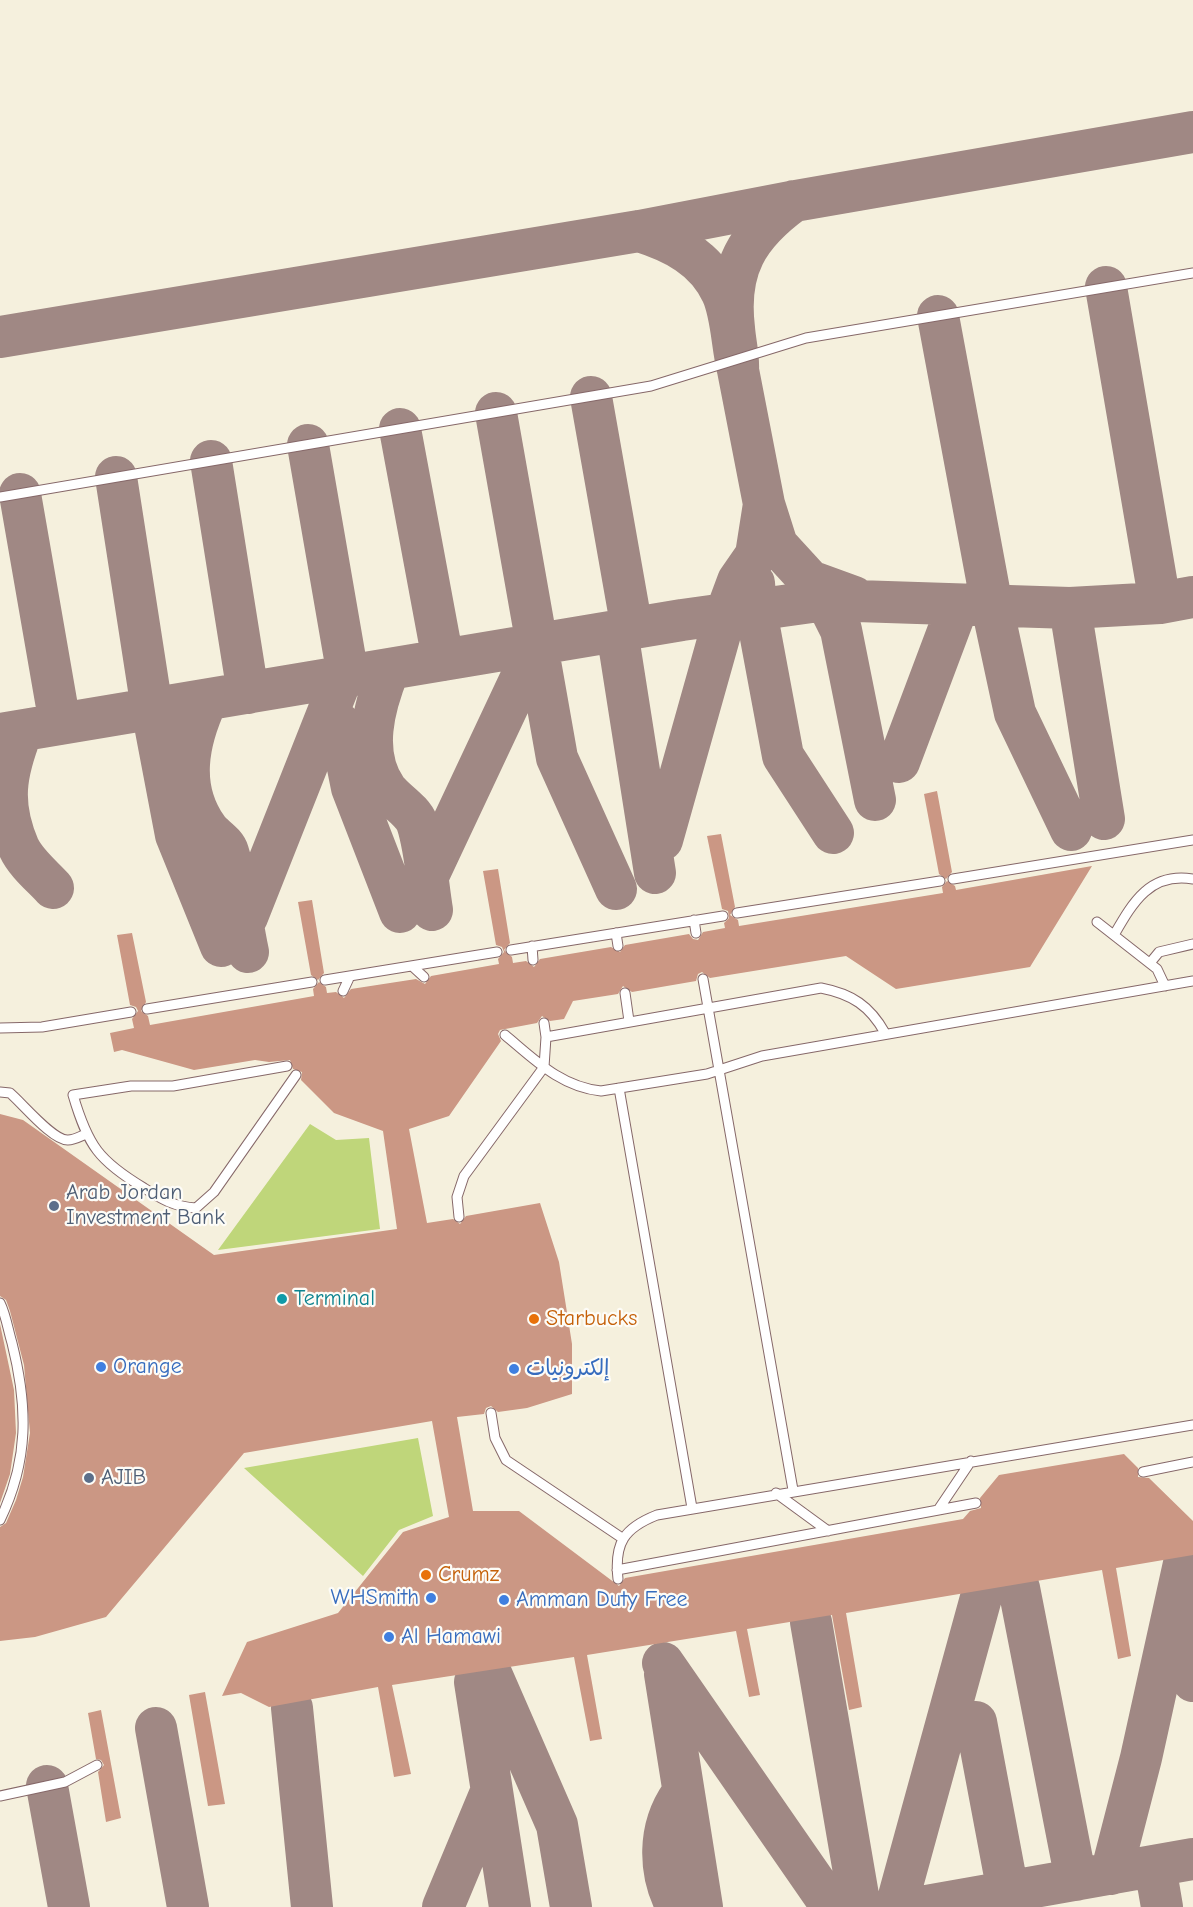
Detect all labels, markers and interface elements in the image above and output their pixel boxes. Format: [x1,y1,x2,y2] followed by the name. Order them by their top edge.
[66,1180,225,1232] place label: Arab Jordan Investment Bank
[47,1199,61,1213] marker: Arab Jordan Investment Bank
[294,1286,375,1312] place label: Terminal
[275,1292,289,1306] marker: Terminal
[546,1306,637,1332] place label: Starbucks
[527,1312,541,1326] marker: Starbucks
[113,1354,182,1380] place label: Orange
[526,1356,609,1382] place label: إلكترونيات
[94,1360,108,1374] marker: Orange
[507,1362,521,1376] marker: إلكترونيات
[101,1465,146,1491] place label: AJIB
[82,1471,96,1485] marker: AJIB
[438,1562,499,1588] place label: Crumz
[419,1568,433,1582] marker: Crumz
[331,1585,419,1611] place label: WHSmith
[516,1587,688,1613] place label: Amman Duty Free
[424,1591,438,1605] marker: WHSmith
[497,1593,511,1607] marker: Amman Duty Free
[401,1624,501,1650] place label: Al Hamawi
[382,1630,396,1644] marker: Al Hamawi

